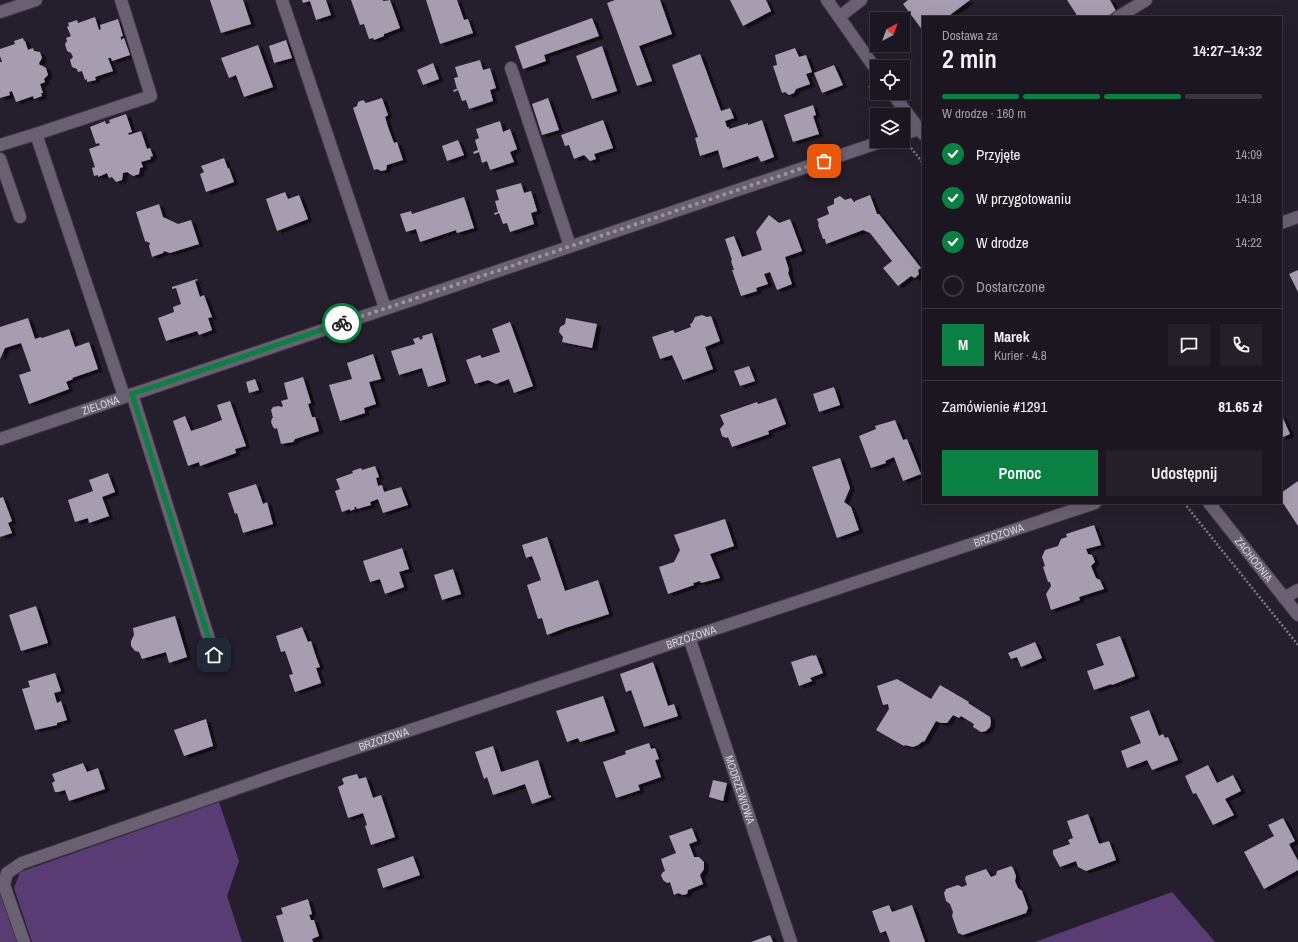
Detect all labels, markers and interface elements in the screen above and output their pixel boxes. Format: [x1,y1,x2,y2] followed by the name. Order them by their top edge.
[870,12,910,52] north arrow
[870,12,910,148] map controls
[942,27,998,44] text: Dostawa za
[1193,40,1262,61] text: 14:27–14:32
[942,41,997,76] text: 2 min
[870,60,910,100] button: locate
[942,105,1026,122] text: W drodze · 160 m
[870,108,910,148] button: layers
[942,143,964,165] icon: check
[807,144,841,178] pin
[976,144,1020,165] text: Przyjęte
[1235,146,1262,163] text: 14:09
[813,150,835,172] icon: bag
[942,187,964,209] icon: check
[976,188,1071,209] text: W przygotowaniu
[1235,190,1262,207] text: 14:18
[942,231,964,253] icon: check
[976,232,1029,253] text: W drodze
[1235,234,1262,251] text: 14:22
[976,276,1045,297] text: Dostarczone
[322,303,362,343] courier
[331,312,353,334] icon: bike
[1168,324,1210,366] button: chat
[1220,324,1262,366] button: phone
[994,326,1030,347] text: Marek
[958,334,968,355] text: M
[994,347,1047,364] text: Kurier · 4.8
[80,392,122,418] street label: ZIELONA
[942,396,1047,417] text: Zamówienie #1291
[1218,396,1262,417] text: 81.65 zł
[942,450,1098,496] button: Pomoc
[1106,450,1262,496] button: Udostępnij
[972,520,1026,550] street label: BRZOZOWA
[1232,534,1276,585] street label: ZACHODNIA
[664,622,719,652] street label: BRZOZOWA
[197,638,231,672] pin
[203,644,225,666] icon: home
[357,724,411,754] street label: BRZOZOWA
[722,754,758,827] street label: MODRZEWIOWA

